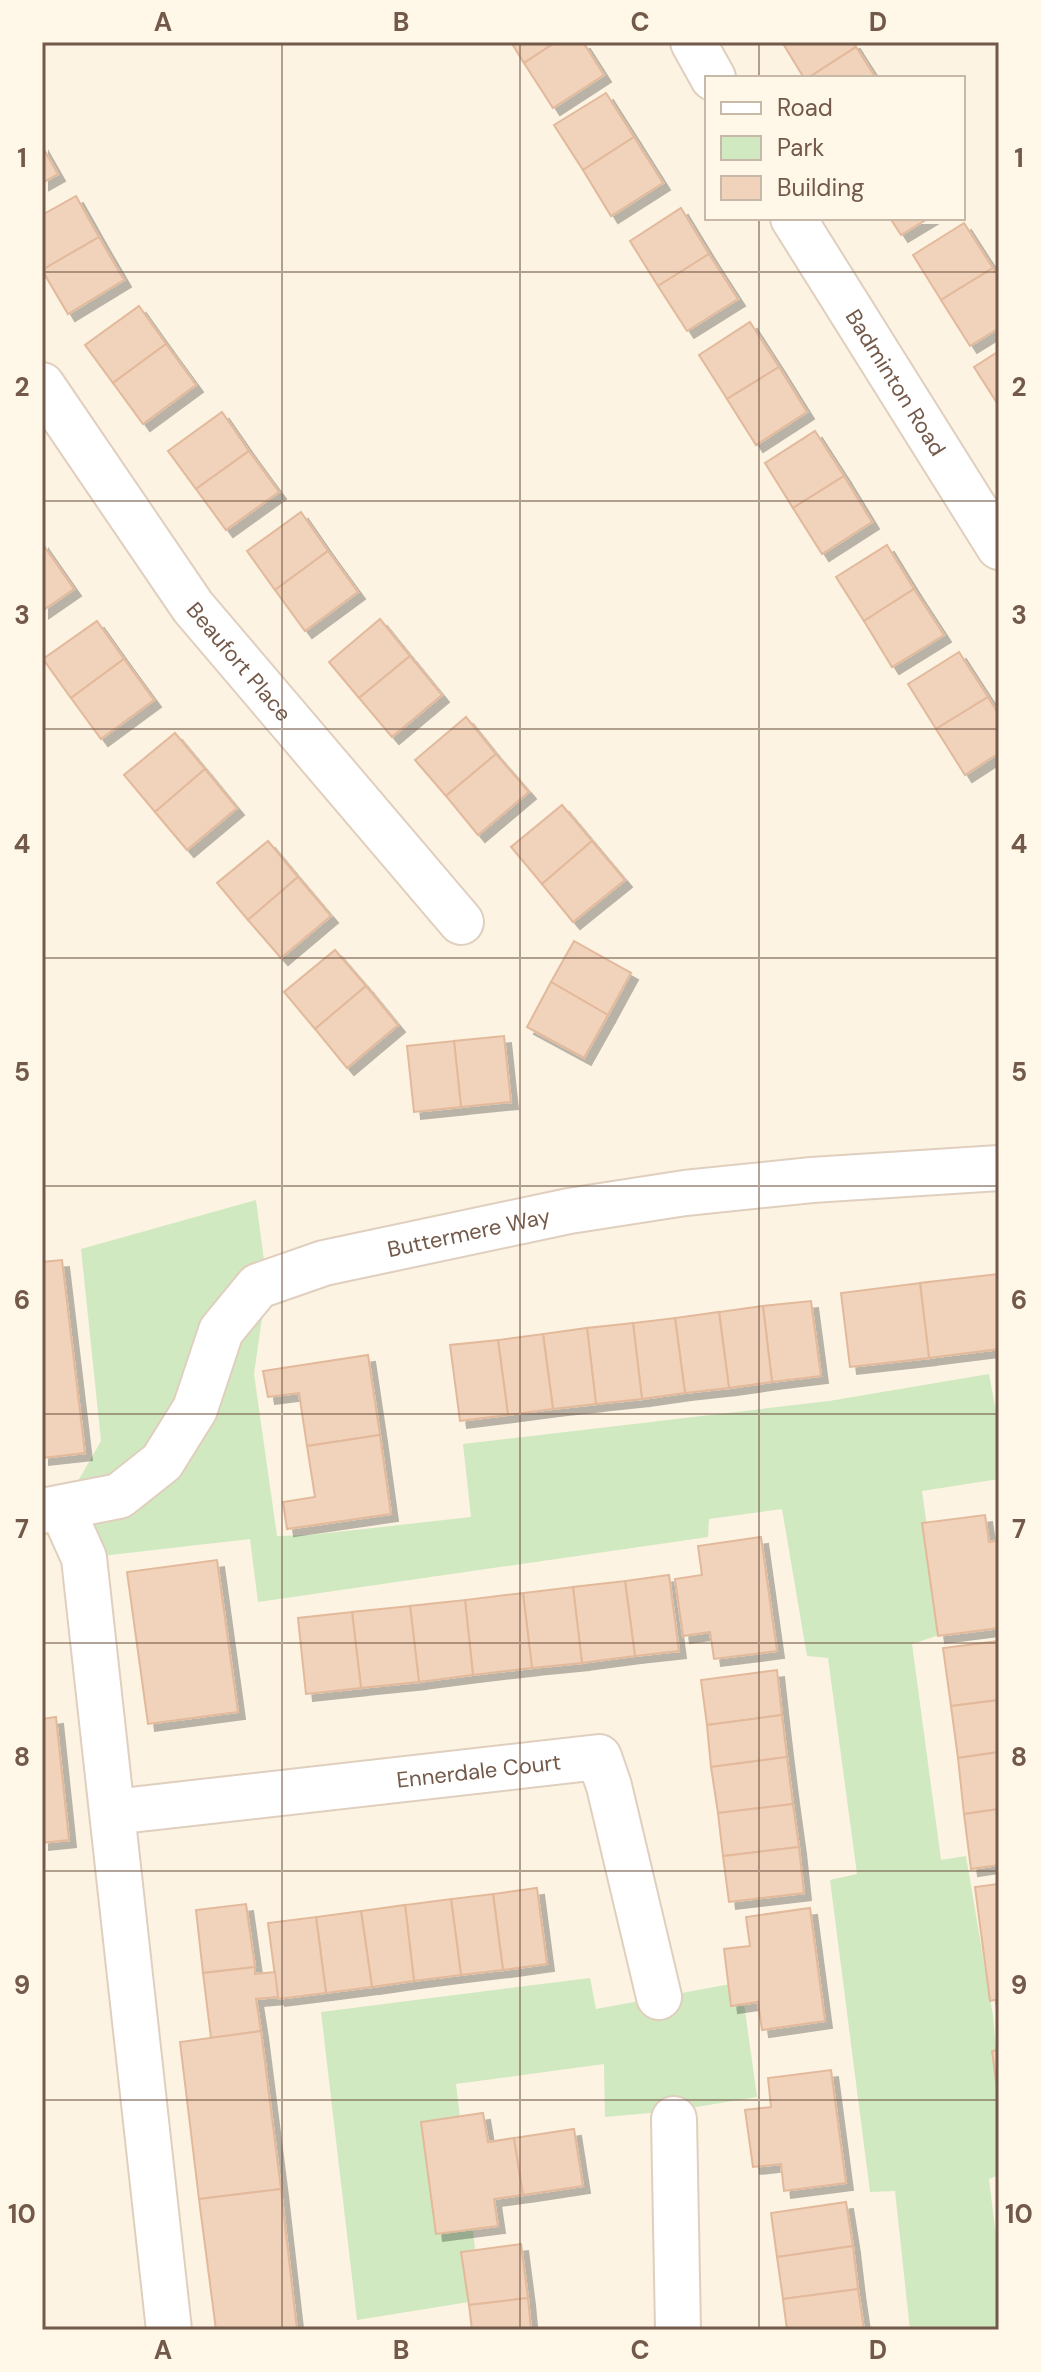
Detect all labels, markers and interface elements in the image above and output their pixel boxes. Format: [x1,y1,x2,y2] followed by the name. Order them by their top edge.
[154,5,172,39] text: A
[393,5,409,39] text: B
[630,5,650,39] text: C
[869,5,887,39] text: D
[705,76,965,220] legend
[777,92,833,123] text: Road
[777,132,824,163] text: Park
[17,141,27,175] text: 1
[1014,141,1024,175] text: 1
[777,172,864,203] text: Building
[839,304,953,461] street label: Badminton Road
[14,370,30,404] text: 2
[1011,370,1027,404] text: 2
[180,596,298,727] street label: Beaufort Place
[14,598,30,632] text: 3
[1011,598,1027,632] text: 3
[14,827,30,861] text: 4
[1011,827,1027,861] text: 4
[14,1055,30,1089] text: 5
[1011,1055,1027,1089] text: 5
[385,1201,553,1264] street label: Buttermere Way
[14,1283,30,1317] text: 6
[1011,1283,1027,1317] text: 6
[15,1512,29,1546] text: 7
[1012,1512,1026,1546] text: 7
[14,1740,30,1774] text: 8
[1011,1740,1027,1774] text: 8
[395,1747,562,1794] street label: Ennerdale Court
[14,1968,30,2002] text: 9
[1011,1968,1027,2002] text: 9
[8,2197,36,2231] text: 10
[1005,2197,1033,2231] text: 10
[154,2333,172,2367] text: A
[393,2333,409,2367] text: B
[630,2333,650,2367] text: C
[869,2333,887,2367] text: D

